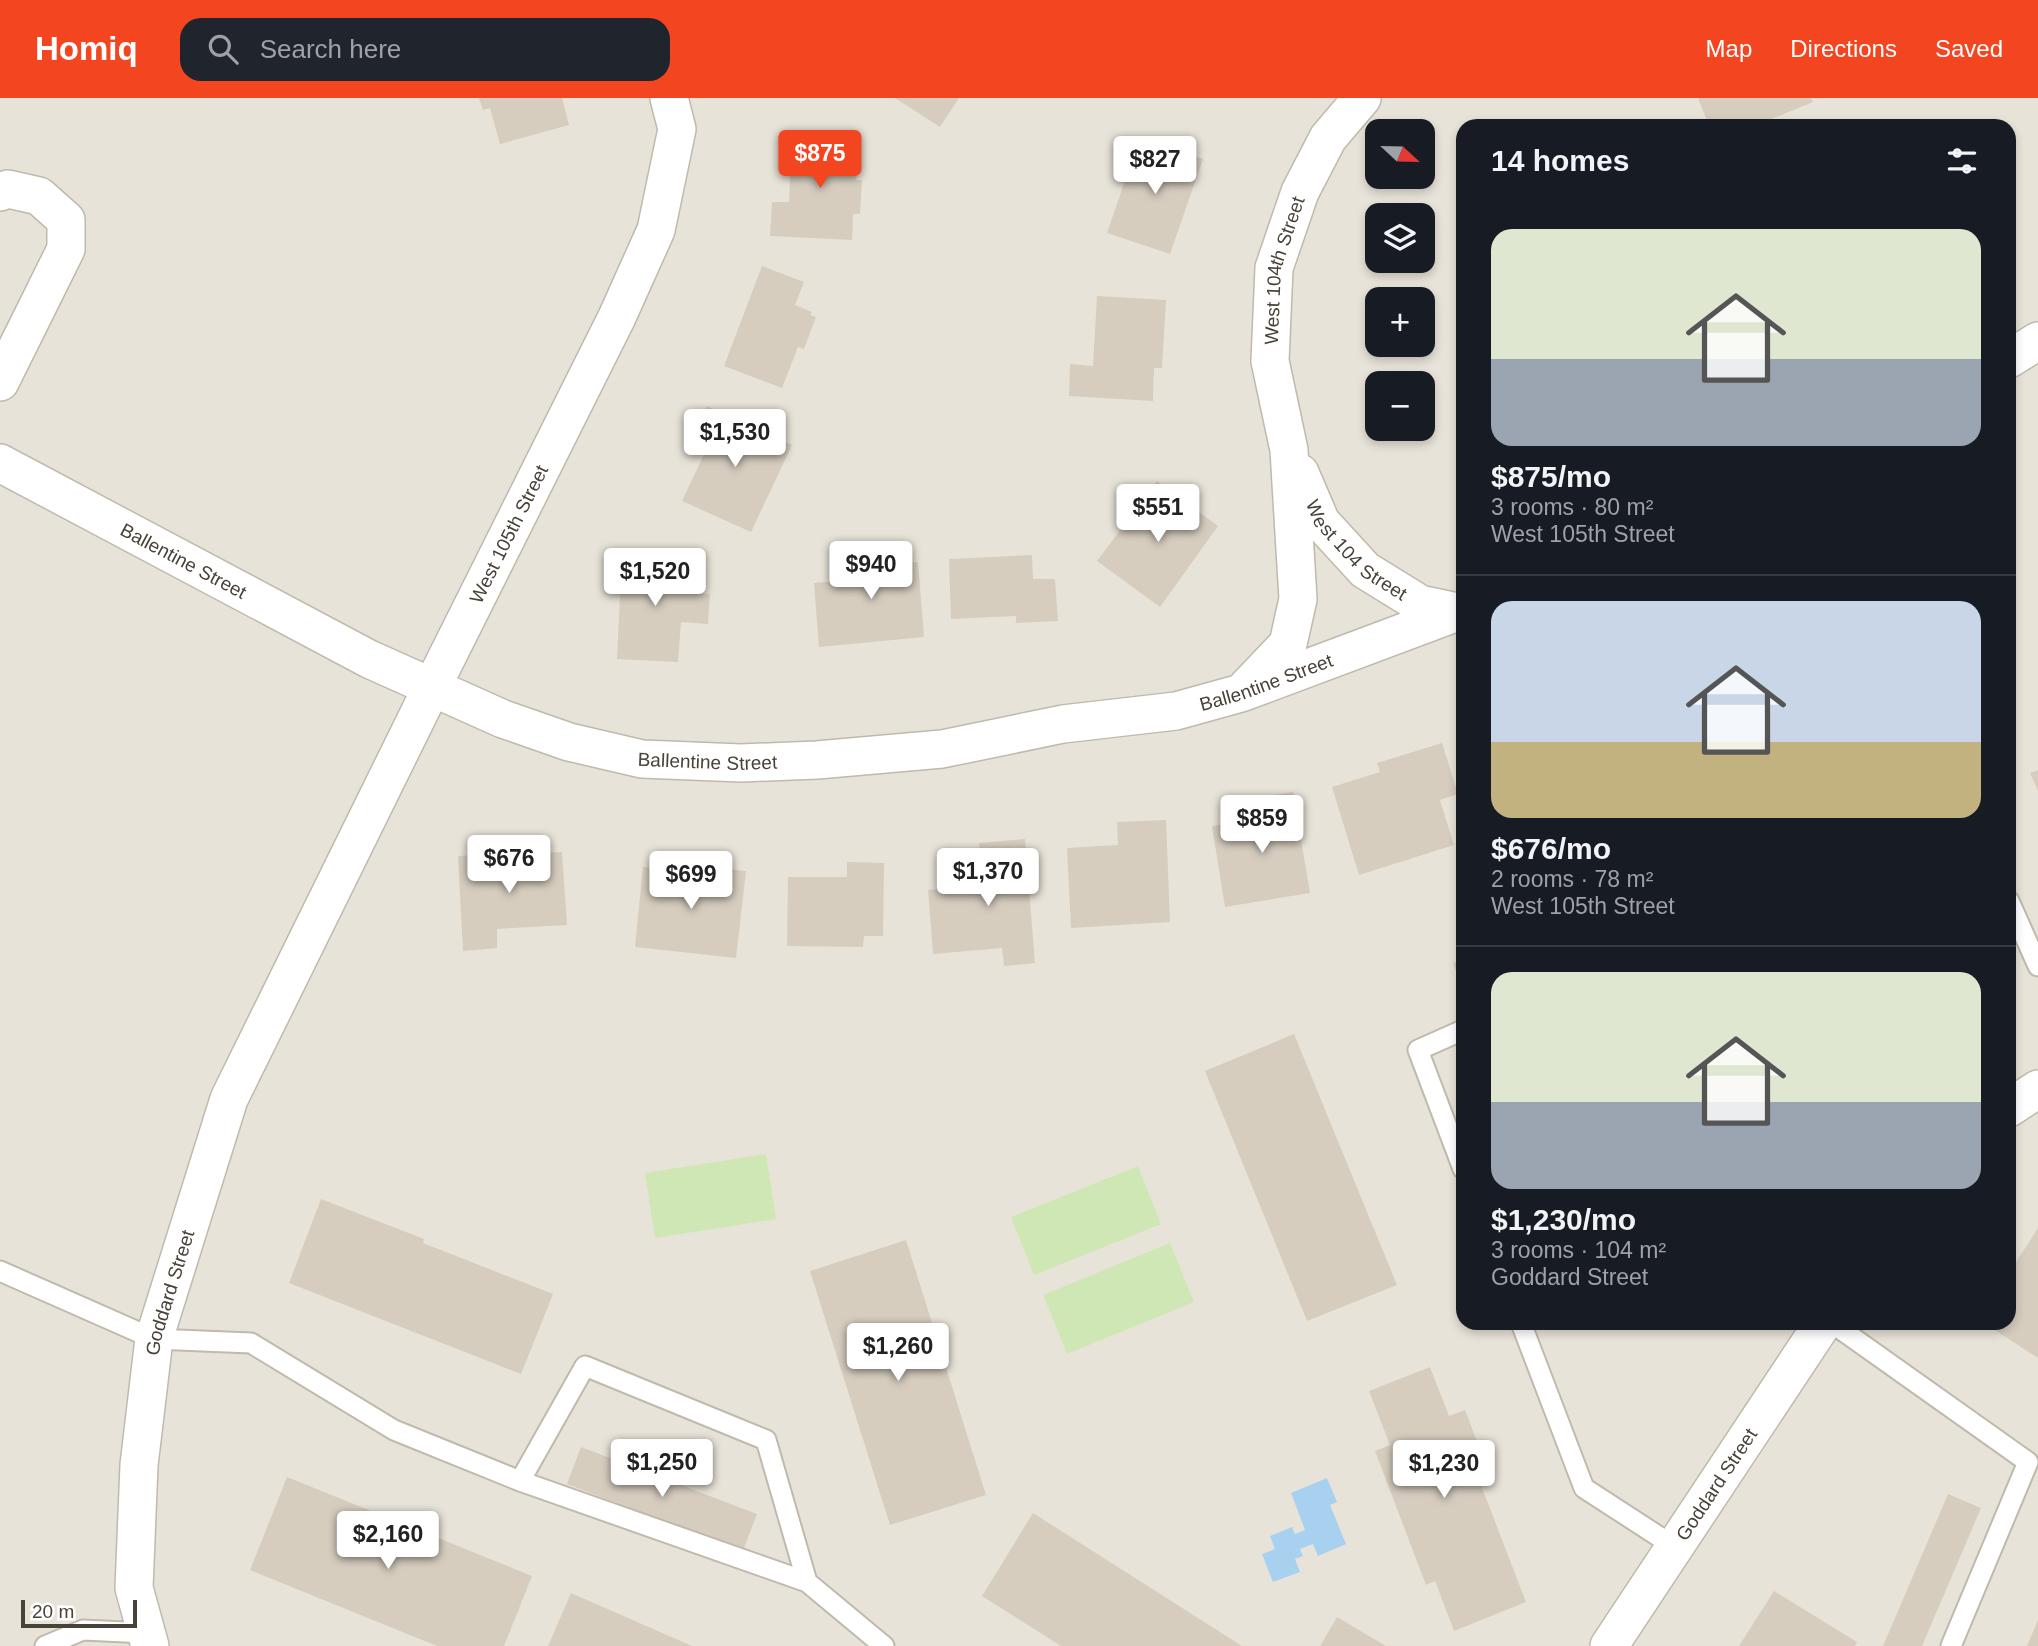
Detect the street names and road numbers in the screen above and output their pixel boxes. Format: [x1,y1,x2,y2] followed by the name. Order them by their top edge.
[1261,193,1309,345] street label: West 104th Street
[466,461,553,607] street label: West 105th Street
[1302,497,1411,605] street label: West 104 Street
[117,519,251,603] street label: Ballentine Street
[1197,649,1336,715] street label: Ballentine Street
[637,749,778,774] street label: Ballentine Street
[142,1227,199,1356] street label: Goddard Street
[1672,1424,1762,1545] street label: Goddard Street

